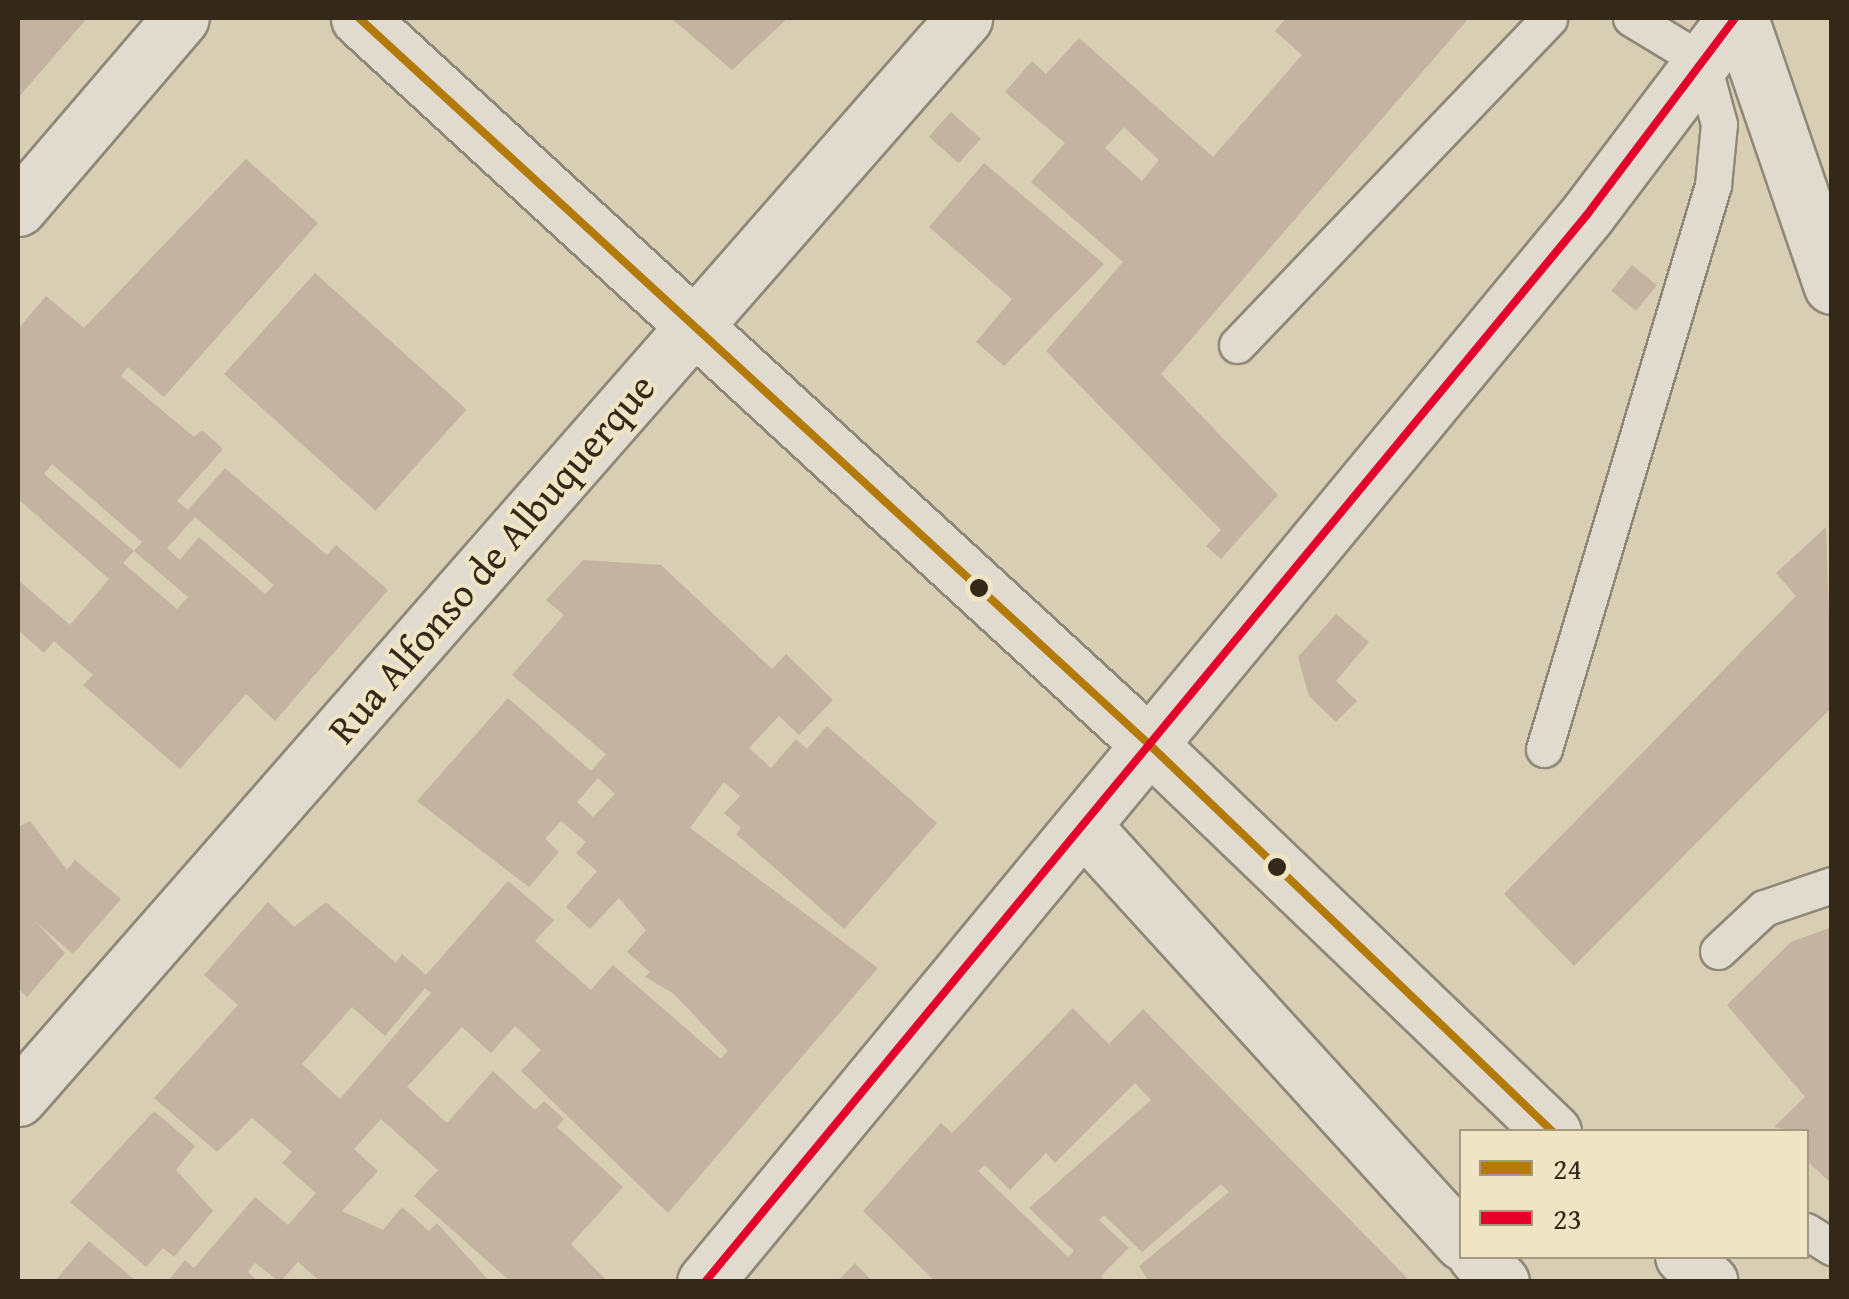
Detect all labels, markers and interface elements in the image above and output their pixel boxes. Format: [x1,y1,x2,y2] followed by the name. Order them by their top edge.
[317,363,665,753] street label: Rua Alfonso de Albuquerque
[969,578,989,598] unlabelled marker
[1267,857,1287,877] unlabelled marker
[1459,1129,1809,1259] legend
[1553,1146,1582,1190] text: 24
[1553,1196,1582,1240] text: 23

